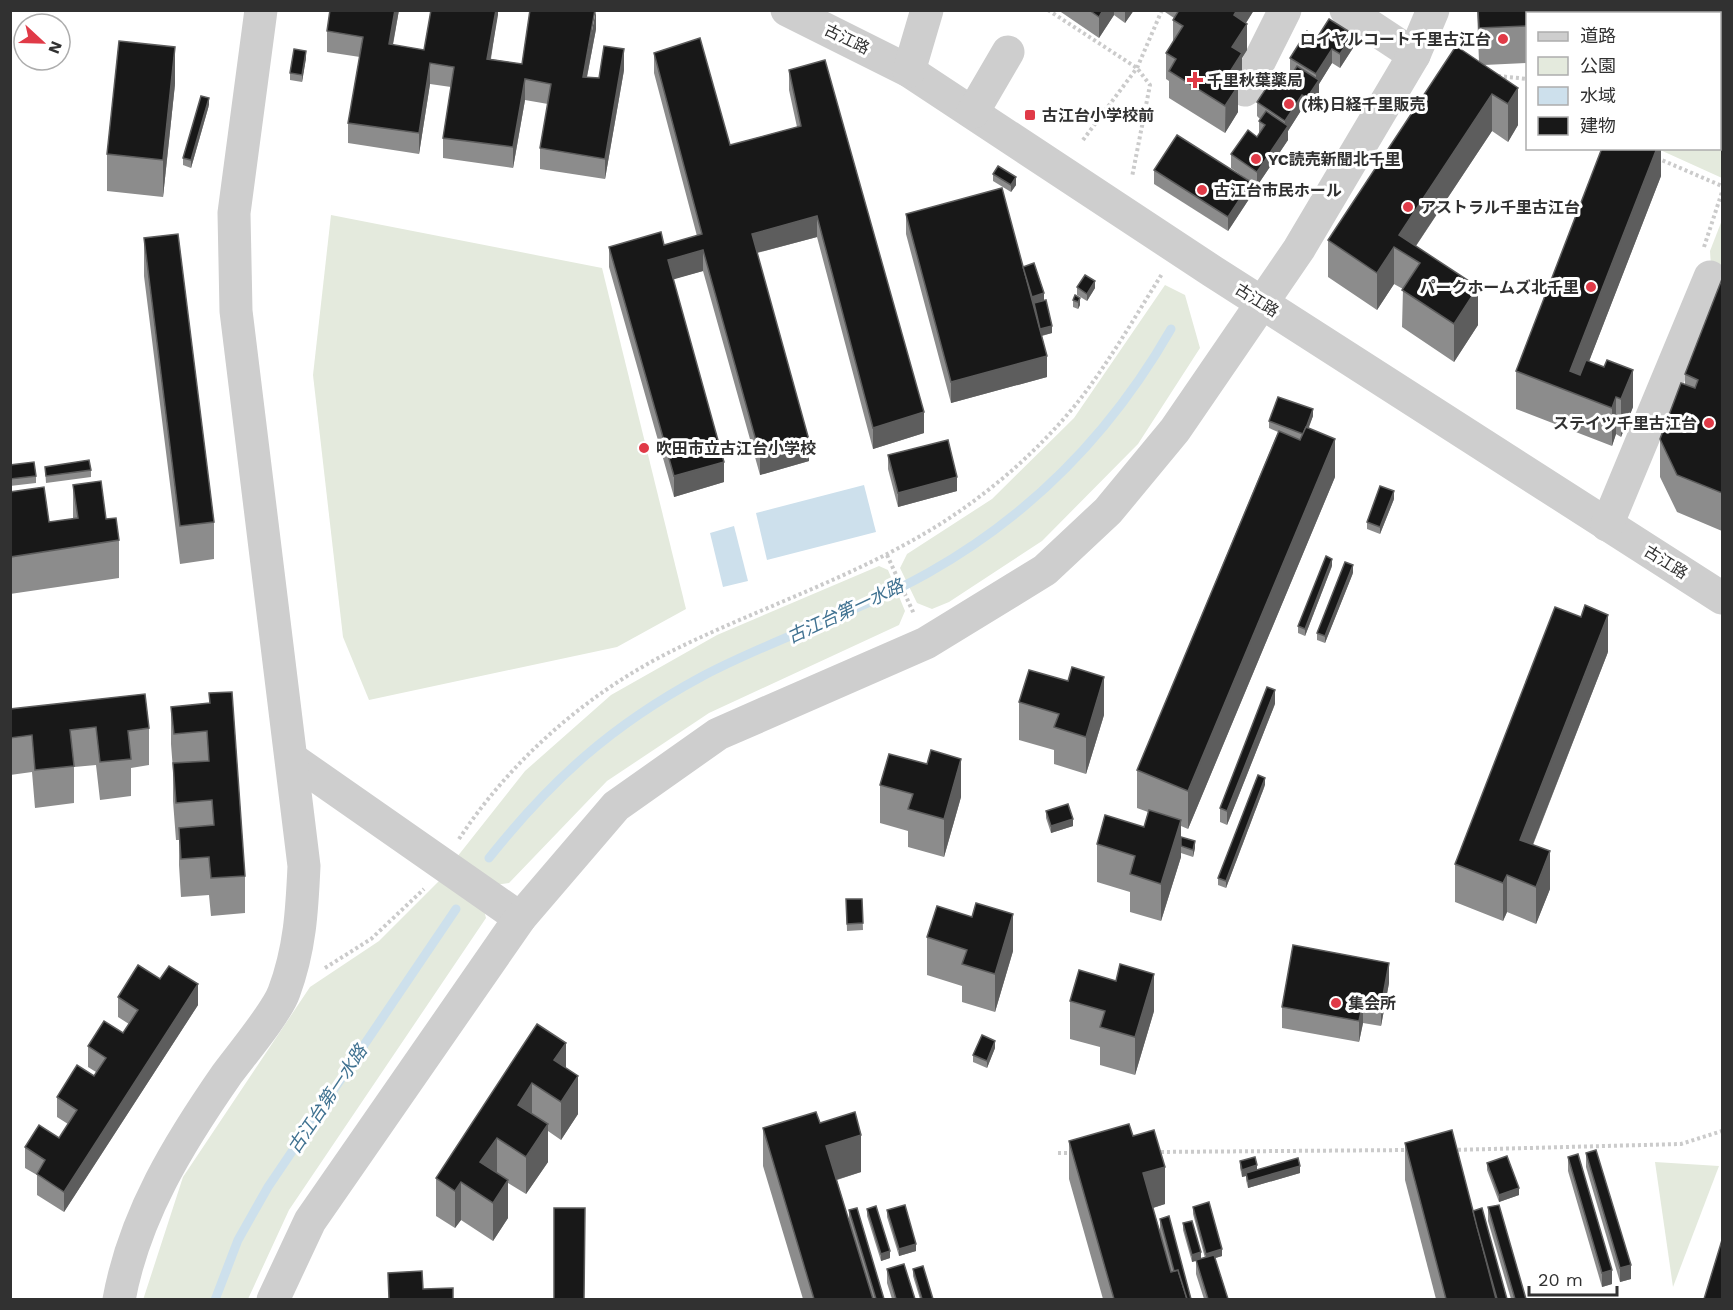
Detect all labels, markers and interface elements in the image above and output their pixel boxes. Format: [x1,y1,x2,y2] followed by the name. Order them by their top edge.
[12,12,72,72] north arrow
[1526,12,1721,150] legend
[821,20,873,58] street label: 古江路
[1580,25,1616,46] text: 道路
[1300,30,1491,49] place label: ロイヤルコート千里古江台
[1496,32,1510,46] marker: ロイヤルコート千里古江台
[44,38,66,56] text: N
[1580,55,1616,76] text: 公園
[1207,71,1303,90] place label: 千里秋葉薬局
[1188,73,1202,87] marker: 千里秋葉薬局
[1580,85,1616,106] text: 水域
[1301,95,1426,114] place label: (株)日経千里販売
[1282,97,1296,111] marker: (株)日経千里販売
[1042,106,1154,125] place label: 古江台小学校前
[1023,108,1037,122] marker: 古江台小学校前
[1580,115,1616,136] text: 建物
[1268,150,1401,169] place label: YC読売新聞北千里
[1249,152,1263,166] marker: YC読売新聞北千里
[1214,181,1342,200] place label: 古江台市民ホール
[1195,183,1209,197] marker: 古江台市民ホール
[1420,198,1580,217] place label: アストラル千里古江台
[1401,200,1415,214] marker: アストラル千里古江台
[1419,278,1579,297] place label: パークホームズ北千里
[1232,279,1282,321] street label: 古江路
[1584,280,1598,294] marker: パークホームズ北千里
[1553,414,1697,433] place label: ステイツ千里古江台
[1702,416,1716,430] marker: ステイツ千里古江台
[656,439,816,458] place label: 吹田市立古江台小学校
[637,441,651,455] marker: 吹田市立古江台小学校
[1641,541,1691,583] street label: 古江路
[783,574,908,647] water label: 古江台第一水路
[1348,994,1396,1013] place label: 集会所
[1329,996,1343,1010] marker: 集会所
[283,1039,372,1157] water label: 古江台第一水路
[1529,1259,1618,1297] scale bar
[1538,1269,1583,1290] text: 20 m

